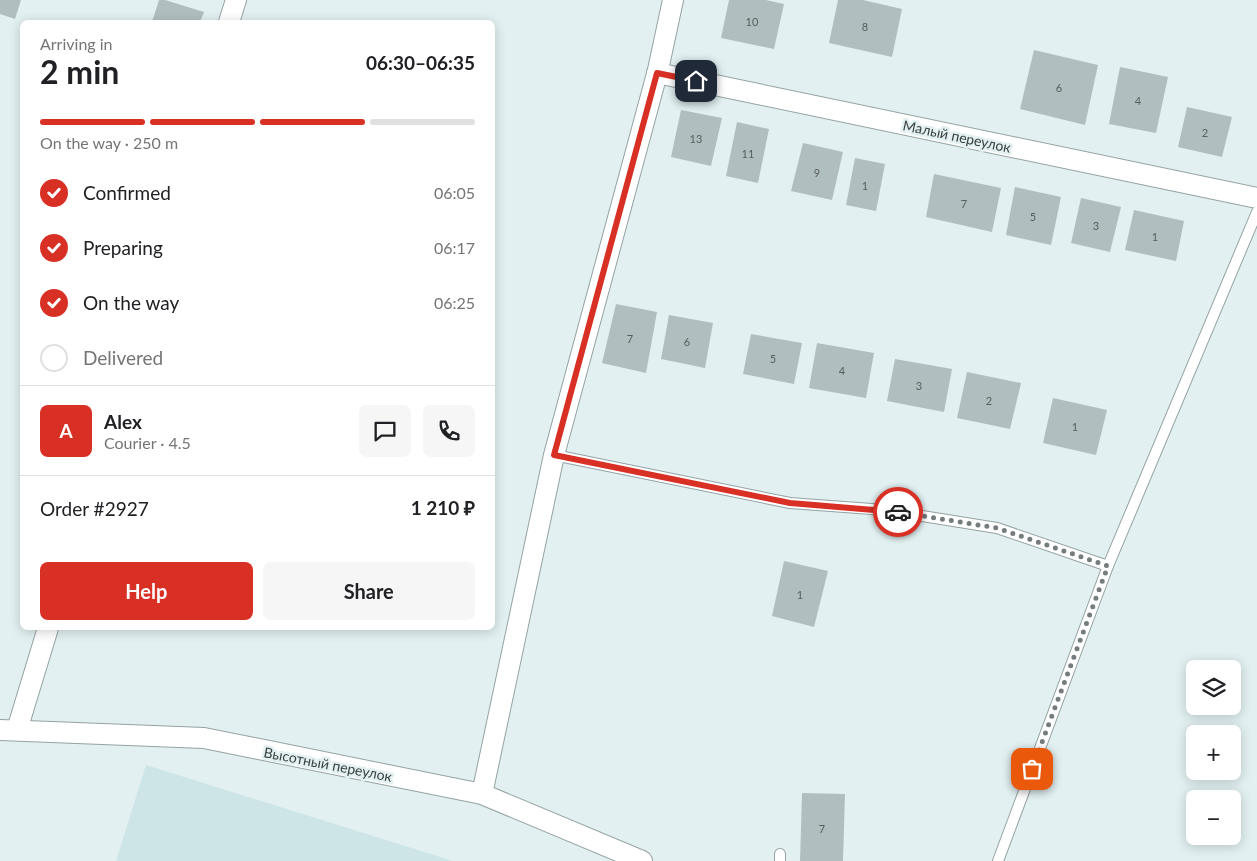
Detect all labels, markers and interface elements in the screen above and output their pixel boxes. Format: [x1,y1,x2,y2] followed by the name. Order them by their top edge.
[746,15,759,28] house number: 10
[862,20,868,33] house number: 8
[40,34,113,53] text: Arriving in
[366,51,475,74] text: 06:30–06:35
[40,52,119,91] text: 2 min
[675,60,717,102] pin
[682,67,710,95] icon: home
[1056,81,1062,94] house number: 6
[1135,94,1142,107] house number: 4
[901,116,1013,156] street label: Малый переулок
[1202,126,1208,139] house number: 2
[690,132,702,145] house number: 13
[40,133,178,152] text: On the way · 250 m
[742,147,754,160] house number: 11
[814,166,820,179] house number: 9
[40,179,68,207] icon: check
[862,179,868,192] house number: 1
[83,181,171,204] text: Confirmed
[434,183,475,202] text: 06:05
[961,197,967,210] house number: 7
[1030,210,1036,223] house number: 5
[1093,219,1099,232] house number: 3
[1152,230,1158,243] house number: 1
[40,234,68,262] icon: check
[83,236,163,259] text: Preparing
[434,238,475,257] text: 06:17
[40,289,68,317] icon: check
[83,291,179,314] text: On the way
[434,293,475,312] text: 06:25
[627,332,633,345] house number: 7
[684,335,690,348] house number: 6
[83,346,163,369] text: Delivered
[770,352,776,365] house number: 5
[839,364,846,377] house number: 4
[916,379,922,392] house number: 3
[986,394,992,407] house number: 2
[359,405,411,457] button: chat
[423,405,475,457] button: phone
[104,410,142,433] text: Alex
[59,419,73,442] text: A
[1072,420,1078,433] house number: 1
[104,433,191,452] text: Courier · 4.5
[873,487,923,537] courier
[411,496,475,519] text: 1 210 ₽
[40,497,149,520] text: Order #2927
[884,498,912,526] icon: car
[40,562,253,620] button: Help
[263,562,475,620] button: Share
[797,588,803,601] house number: 1
[1186,660,1241,845] map controls
[1186,660,1241,715] button: layers
[1186,725,1241,780] button: +
[262,743,394,785] street label: Высотный переулок
[1011,748,1053,790] pin
[1018,755,1046,783] icon: bag
[1186,790,1241,845] button: −
[819,822,825,835] house number: 7

